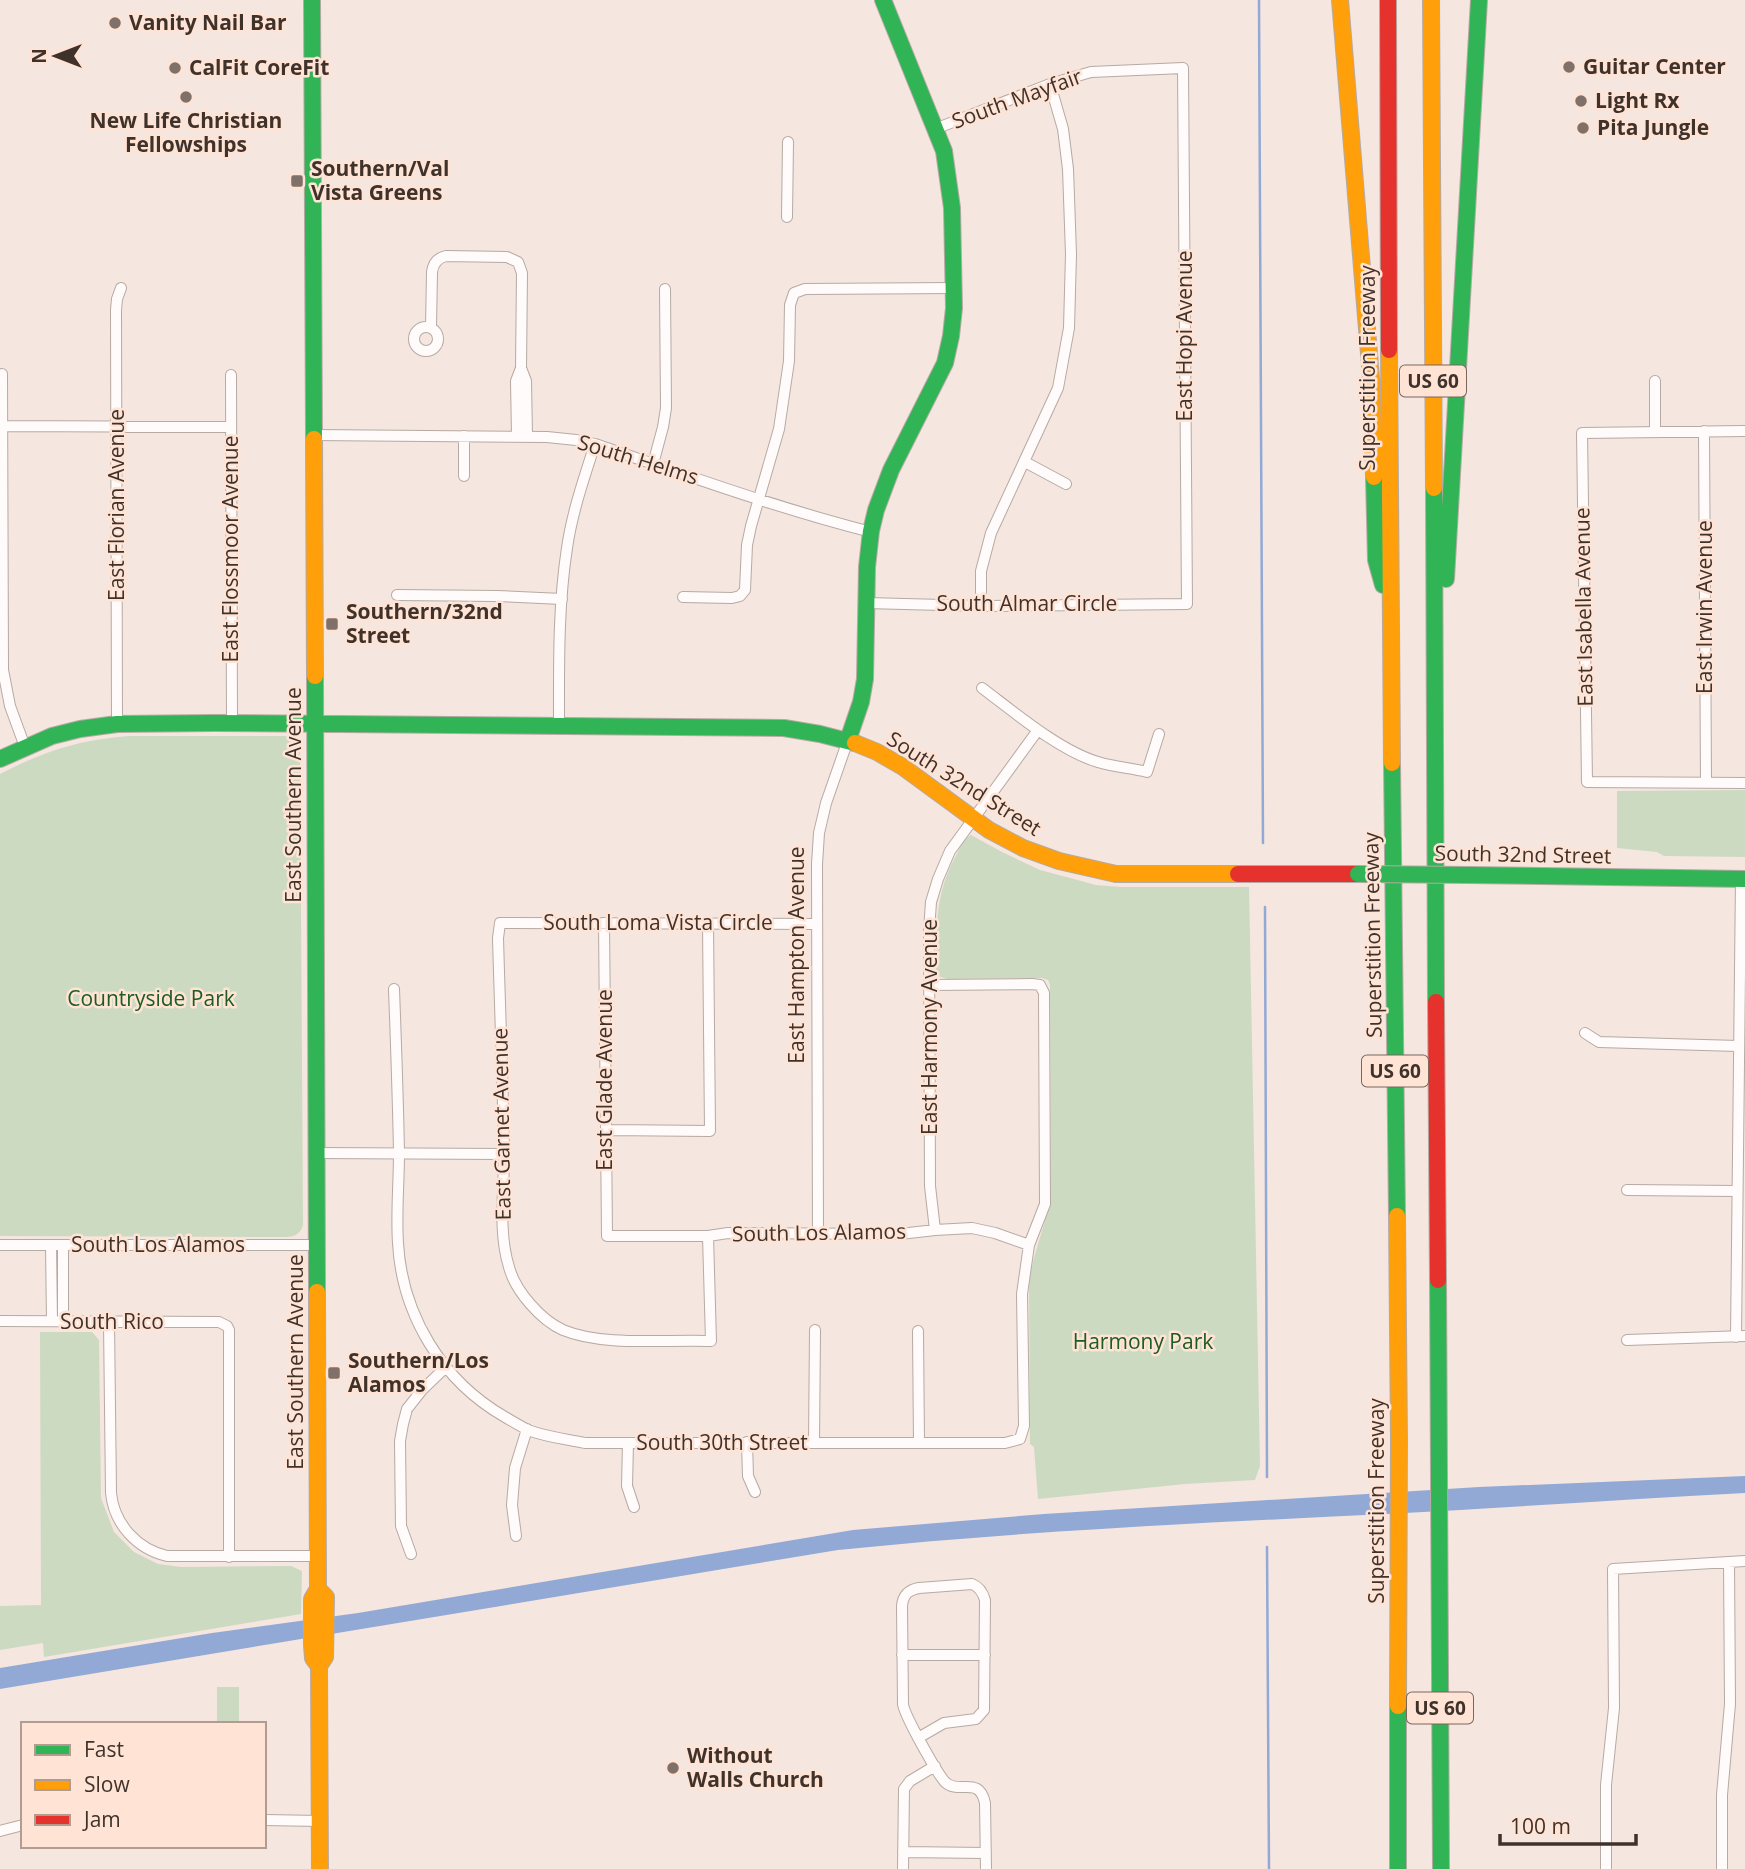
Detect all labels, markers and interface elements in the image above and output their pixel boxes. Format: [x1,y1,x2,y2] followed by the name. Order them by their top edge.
[129,8,287,36] place label: Vanity Nail Bar
[107,15,123,31] marker: Vanity Nail Bar
[21,21,91,91] north arrow
[26,48,52,64] text: N
[1583,52,1726,80] place label: Guitar Center
[189,53,329,81] place label: CalFit CoreFit
[1561,59,1577,75] marker: Guitar Center
[167,60,183,76] marker: CalFit CoreFit
[948,61,1086,135] street label: South Mayfair
[1595,86,1680,114] place label: Light Rx
[178,89,194,105] marker: New Life Christian Fellowships
[1573,93,1589,109] marker: Light Rx
[90,106,282,158] place label: New Life Christian Fellowships
[1597,113,1709,141] place label: Pita Jungle
[1575,120,1591,136] marker: Pita Jungle
[311,154,449,206] place label: Southern/Val Vista Greens
[289,173,305,189] marker: Southern/Val Vista Greens
[1170,250,1198,422] street label: East Hopi Avenue
[1353,265,1381,471] street label: Superstition Freeway
[1400,366,1466,396] road number: US 60
[102,409,130,601] street label: East Florian Avenue
[574,427,702,491] street label: South Helms
[216,436,244,662] street label: East Flossmoor Avenue
[1567,507,1599,707] street label: East Isabella Avenue
[1690,520,1718,694] street label: East Irwin Avenue
[937,589,1117,617] street label: South Almar Circle
[346,597,503,649] place label: Southern/32nd Street
[324,616,340,632] marker: Southern/32nd Street
[279,687,307,903] street label: East Southern Avenue
[882,724,1047,842] street label: South 32nd Street
[1356,831,1388,1038] street label: Superstition Freeway
[1434,838,1612,870] street label: South 32nd Street
[782,846,810,1064] street label: East Hampton Avenue
[543,908,773,936] street label: South Loma Vista Circle
[915,919,943,1135] street label: East Harmony Avenue
[67,984,235,1012] park label: Countryside Park
[590,989,618,1171] street label: East Glade Avenue
[485,1028,517,1221] street label: East Garnet Avenue
[1362,1056,1428,1086] road number: US 60
[732,1216,906,1248] street label: South Los Alamos
[71,1230,245,1258] street label: South Los Alamos
[281,1254,309,1470] street label: East Southern Avenue
[60,1307,164,1335] street label: South Rico
[1073,1327,1213,1355] park label: Harmony Park
[348,1346,489,1398] place label: Southern/Los Alamos
[326,1365,342,1381] marker: Southern/Los Alamos
[1362,1398,1390,1604] street label: Superstition Freeway
[636,1428,808,1456] street label: South 30th Street
[1407,1692,1473,1724] road number: US 60
[21,1722,266,1848] legend
[84,1735,124,1763] text: Fast
[687,1741,824,1793] place label: Without Walls Church
[665,1760,681,1776] marker: Without Walls Church
[84,1770,130,1798] text: Slow
[1500,1802,1636,1846] scale bar
[82,1805,121,1833] text: Jam
[1510,1812,1571,1840] text: 100 m

